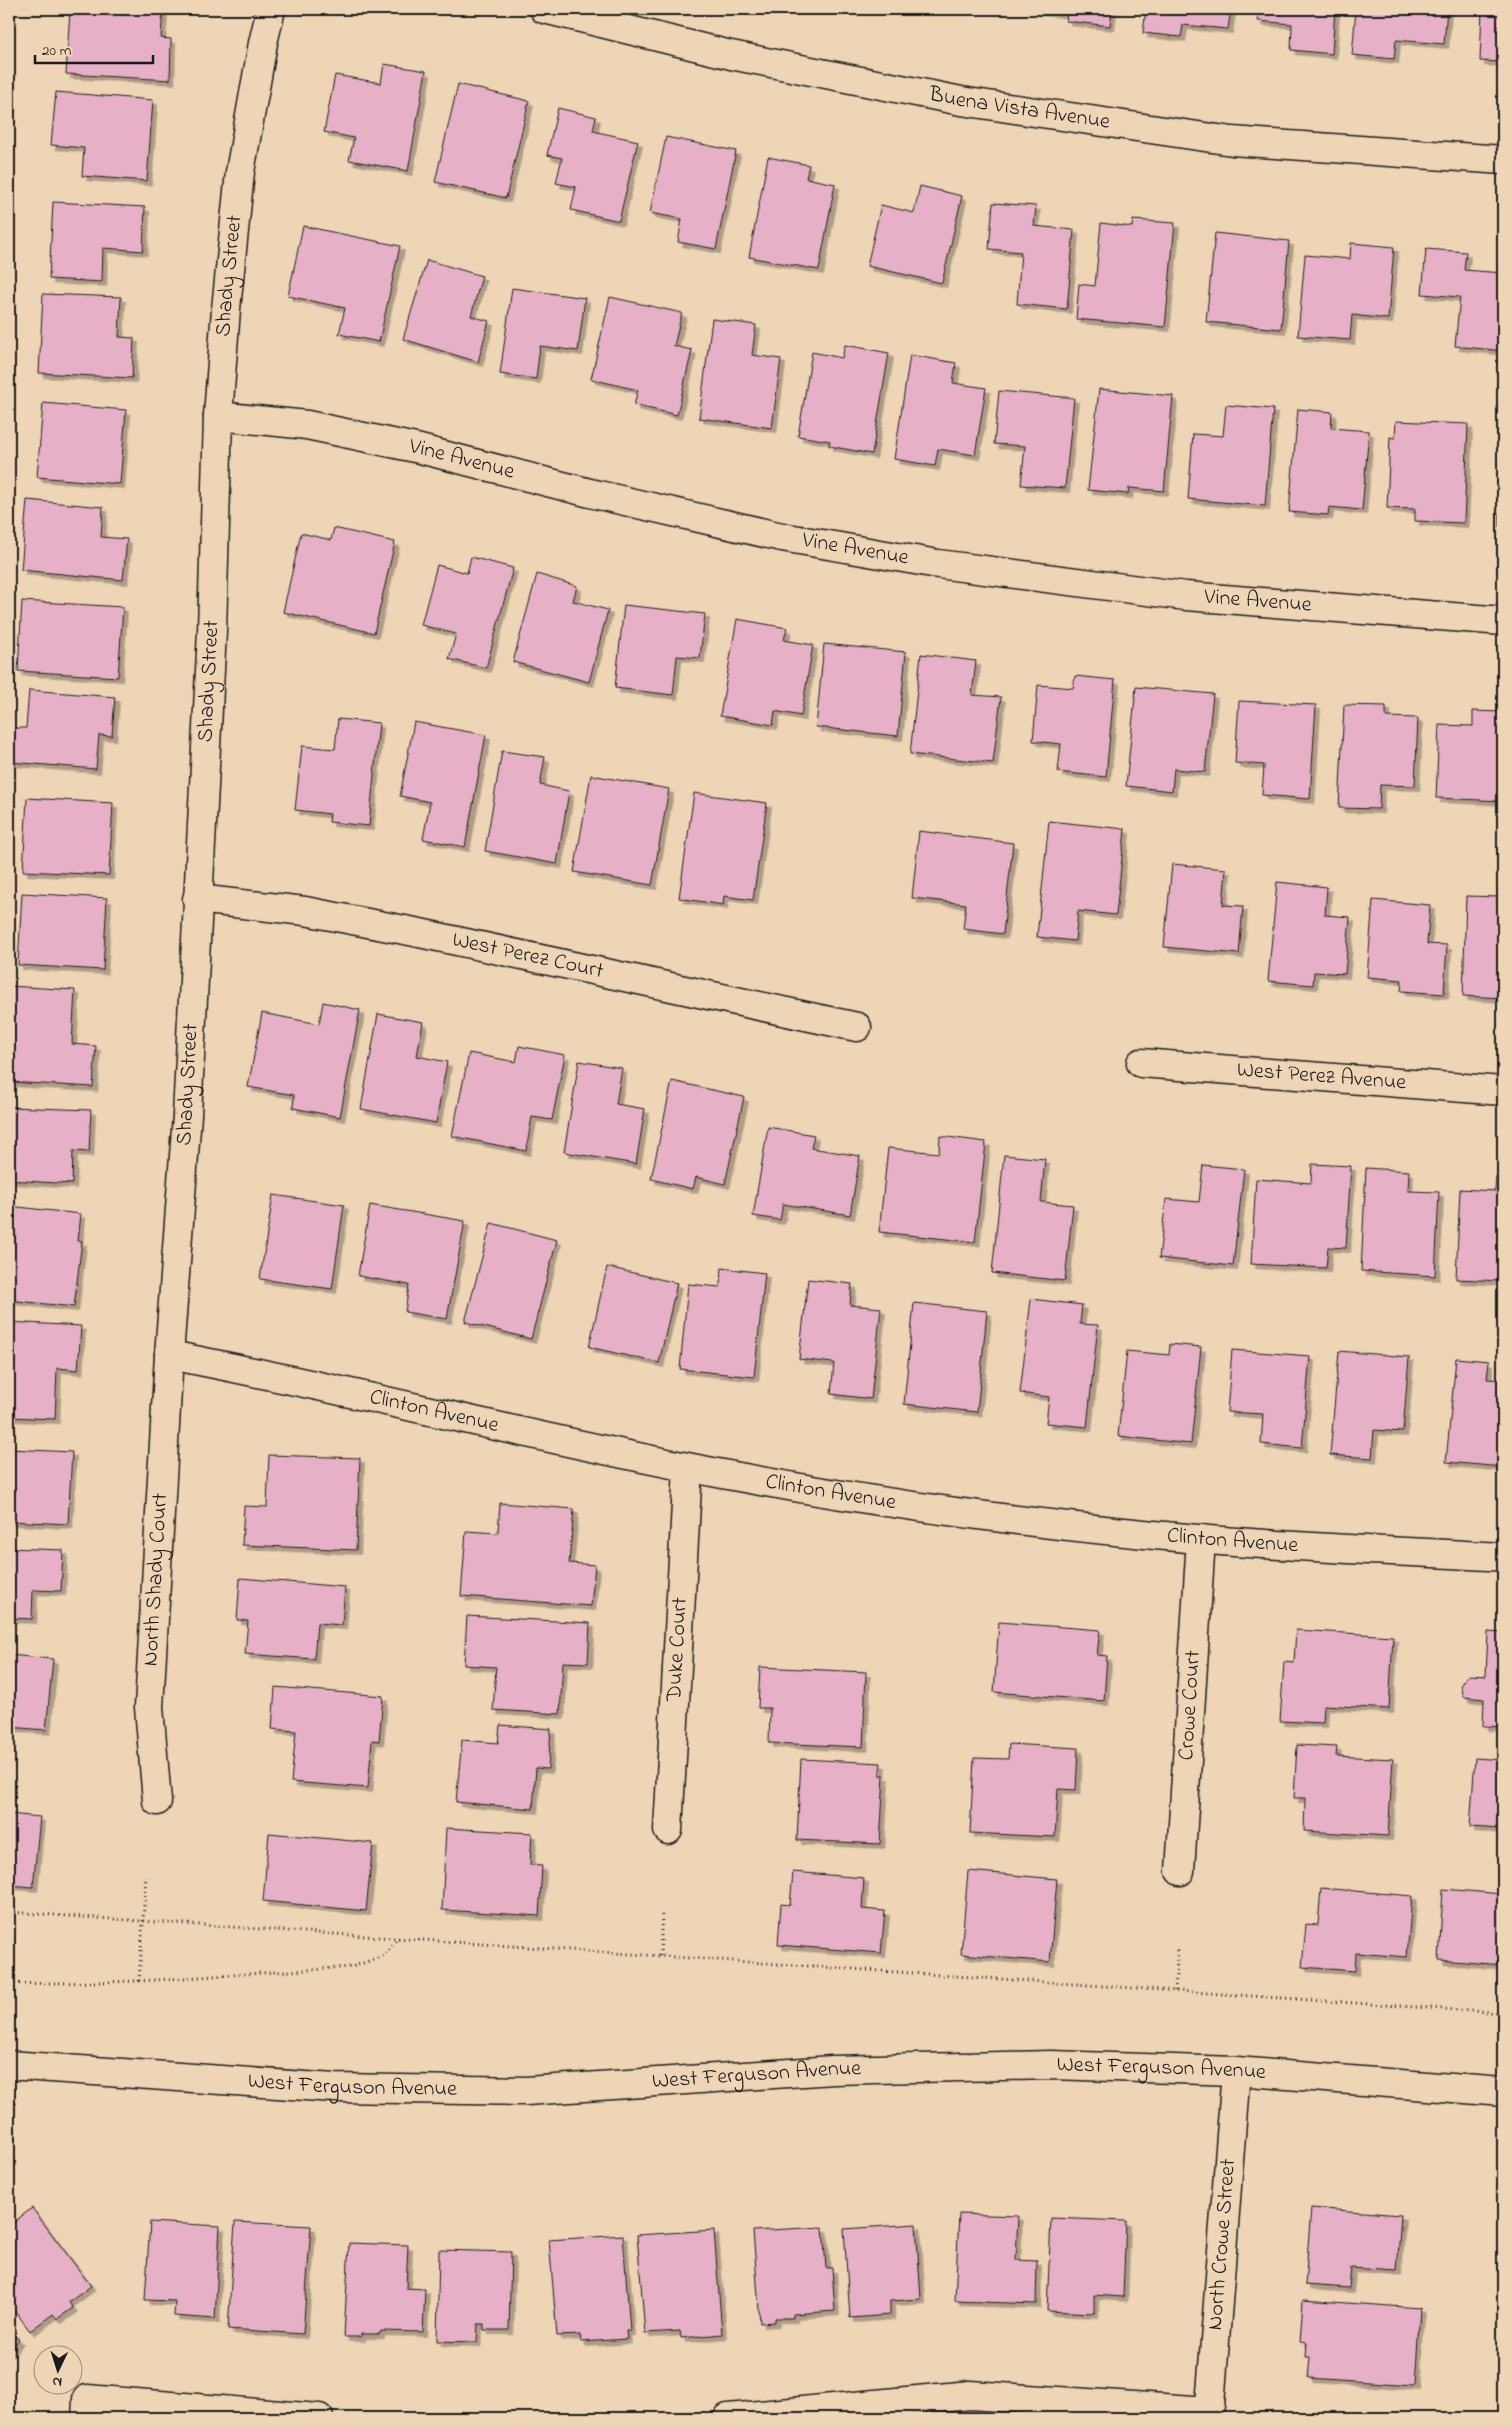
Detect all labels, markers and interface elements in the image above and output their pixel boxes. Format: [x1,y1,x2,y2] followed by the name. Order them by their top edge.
[35,32,152,64] scale bar
[42,40,72,62] text: 20 m
[925,79,1112,139] street label: Buena Vista Avenue
[208,213,252,338] street label: Shady Street
[405,431,518,489] street label: Vine Avenue
[799,525,911,575] street label: Vine Avenue
[1202,581,1313,622] street label: Vine Avenue
[190,619,228,743] street label: Shady Street
[449,924,607,988] street label: West Perez Court
[169,1022,208,1147] street label: Shady Street
[1236,1054,1407,1099] street label: West Perez Avenue
[366,1382,502,1442] street label: Clinton Avenue
[763,1466,898,1519] street label: Clinton Avenue
[135,1491,177,1667] street label: North Shady Court
[1166,1520,1299,1562] street label: Clinton Avenue
[659,1596,697,1703] street label: Duke Court
[1171,1649,1210,1761] street label: Crowe Court
[1056,2049,1267,2089] street label: West Ferguson Avenue
[651,2053,862,2098] street label: West Ferguson Avenue
[247,2066,457,2106] street label: West Ferguson Avenue
[1200,2157,1245,2332] street label: North Crowe Street
[32,2344,82,2394] north arrow
[52,2371,63,2392] text: N

